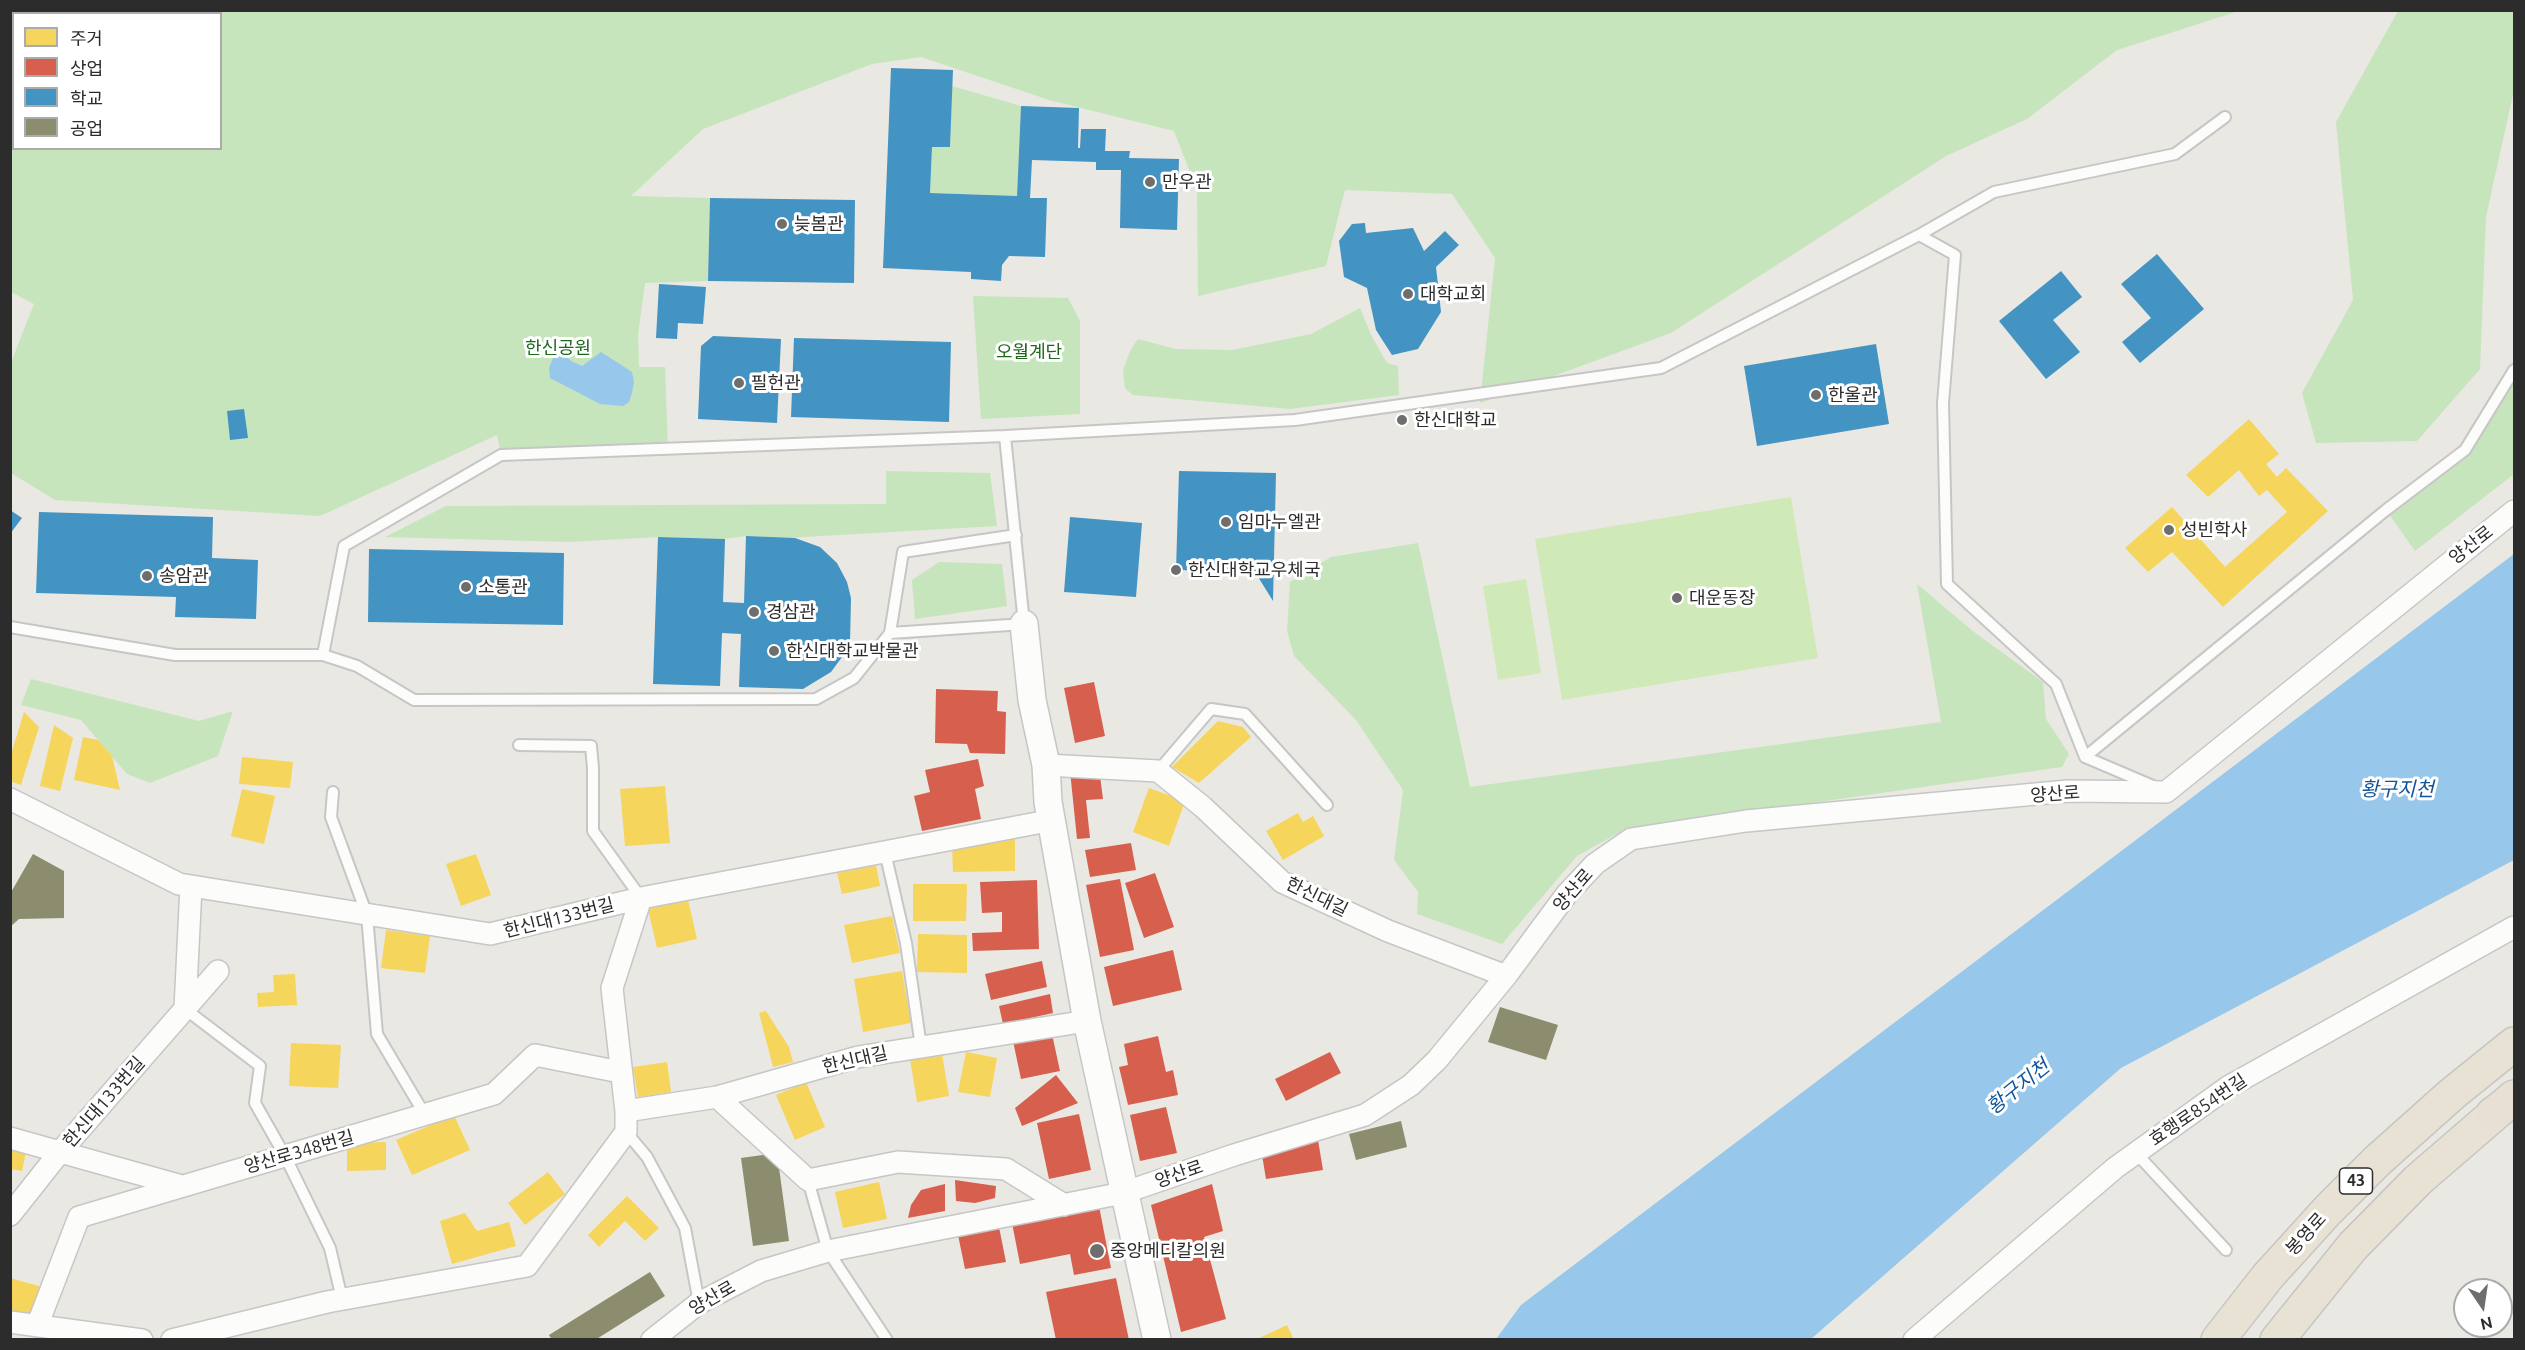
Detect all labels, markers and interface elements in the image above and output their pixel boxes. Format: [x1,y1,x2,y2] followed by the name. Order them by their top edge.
[12,12,222,150] legend
[70,28,103,48] text: 주거
[70,58,103,78] text: 상업
[70,88,103,108] text: 학교
[70,118,103,138] text: 공업
[1162,171,1212,193] place label: 만우관
[1143,175,1157,189] marker: 만우관
[794,213,844,235] place label: 늦봄관
[775,217,789,231] marker: 늦봄관
[1420,283,1486,305] place label: 대학교회
[1401,287,1415,301] marker: 대학교회
[525,337,591,359] park label: 한신공원
[996,341,1062,363] park label: 오월계단
[751,372,801,394] place label: 필헌관
[732,376,746,390] marker: 필헌관
[1828,384,1878,406] place label: 한울관
[1809,388,1823,402] marker: 한울관
[1414,409,1497,431] place label: 한신대학교
[1395,413,1409,427] marker: 한신대학교
[1238,511,1321,533] place label: 임마누엘관
[1219,515,1233,529] marker: 임마누엘관
[2181,519,2247,541] place label: 성빈학사
[2445,521,2497,569] street label: 양산로
[2162,523,2176,537] marker: 성빈학사
[1188,559,1320,581] place label: 한신대학교우체국
[1169,563,1183,577] marker: 한신대학교우체국
[159,565,209,587] place label: 송암관
[140,569,154,583] marker: 송암관
[478,576,528,598] place label: 소통관
[459,580,473,594] marker: 소통관
[1689,587,1755,609] place label: 대운동장
[1670,591,1684,605] marker: 대운동장
[766,601,816,623] place label: 경삼관
[747,605,761,619] marker: 경삼관
[786,640,918,662] place label: 한신대학교박물관
[767,644,781,658] marker: 한신대학교박물관
[2360,777,2434,801] water label: 황구지천
[2029,781,2081,807] street label: 양산로
[1549,864,1597,916] street label: 양산로
[1282,873,1352,921] street label: 한신대길
[501,894,617,942] street label: 한신대133번길
[820,1042,890,1078] street label: 한신대길
[59,1052,149,1152] street label: 한신대133번길
[1982,1055,2054,1119] water label: 황구지천
[2145,1069,2251,1151] street label: 효행로854번길
[242,1126,356,1178] street label: 양산로348번길
[1152,1156,1206,1192] street label: 양산로
[2340,1168,2372,1194] road number: 43
[2281,1208,2331,1260] street label: 봉영로
[1110,1240,1226,1262] place label: 중앙메디칼의원
[1088,1242,1106,1260] marker: 중앙메디칼의원
[685,1276,739,1320] street label: 양산로
[2453,1278,2513,1338] north arrow
[2479,1313,2494,1334] text: N

